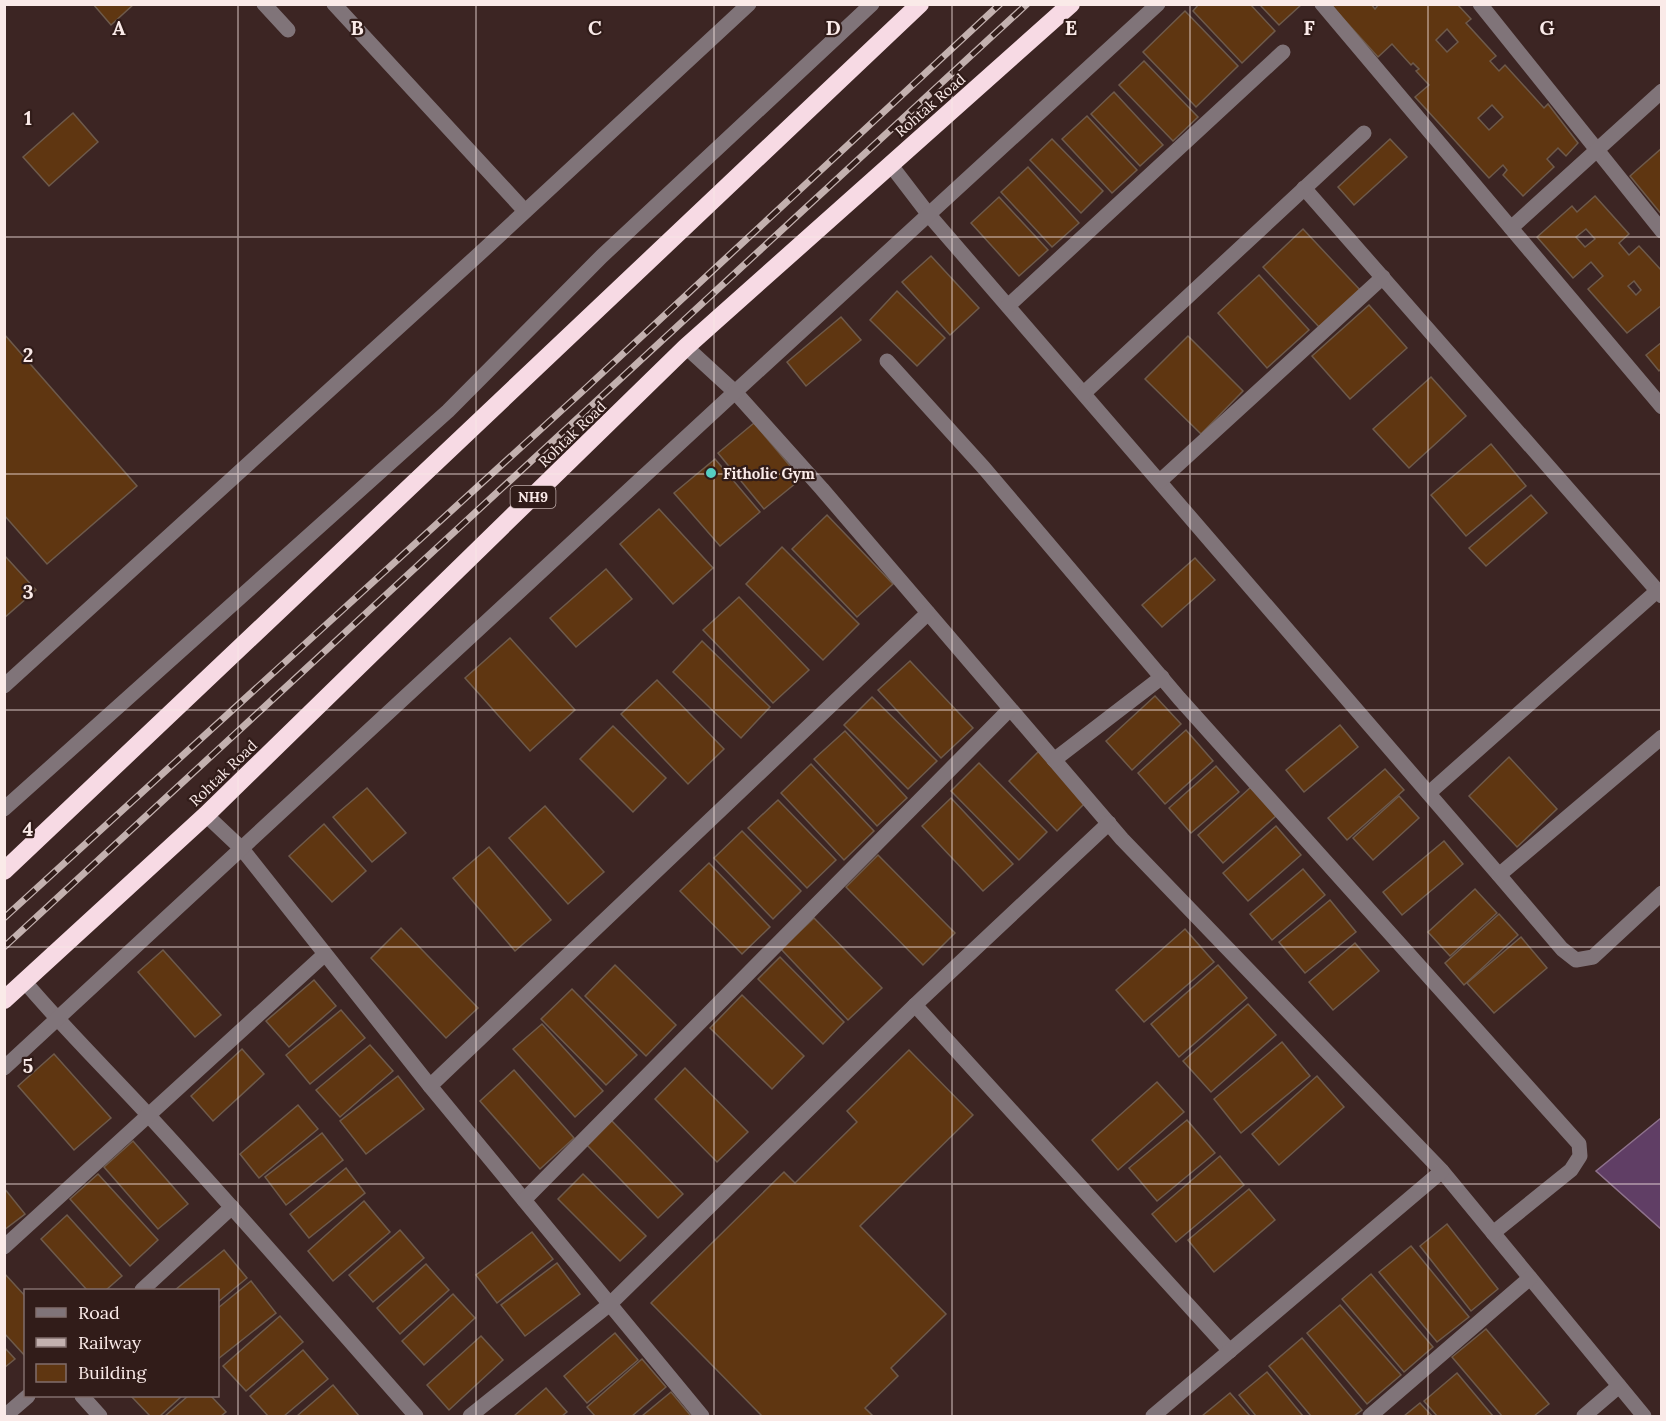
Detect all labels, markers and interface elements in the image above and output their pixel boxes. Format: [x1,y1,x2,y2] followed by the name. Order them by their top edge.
[112,15,126,40] text: A
[350,15,364,40] text: B
[588,15,602,40] text: C
[825,15,841,40] text: D
[1065,15,1077,40] text: E
[1303,15,1315,40] text: F
[1539,15,1555,40] text: G
[891,69,969,141] street label: Rohtak Road
[24,105,32,130] text: 1
[23,342,33,367] text: 2
[534,397,610,471] street label: Rohtak Road
[723,464,815,483] place label: Fitholic Gym
[704,466,718,480] marker: Fitholic Gym
[510,486,556,508] road number: NH9
[22,579,34,604] text: 3
[185,736,261,810] street label: Rohtak Road
[23,816,34,841] text: 4
[23,1053,34,1078] text: 5
[24,1289,219,1397] legend
[78,1301,120,1324] text: Road
[78,1331,142,1354] text: Railway
[78,1361,148,1384] text: Building

